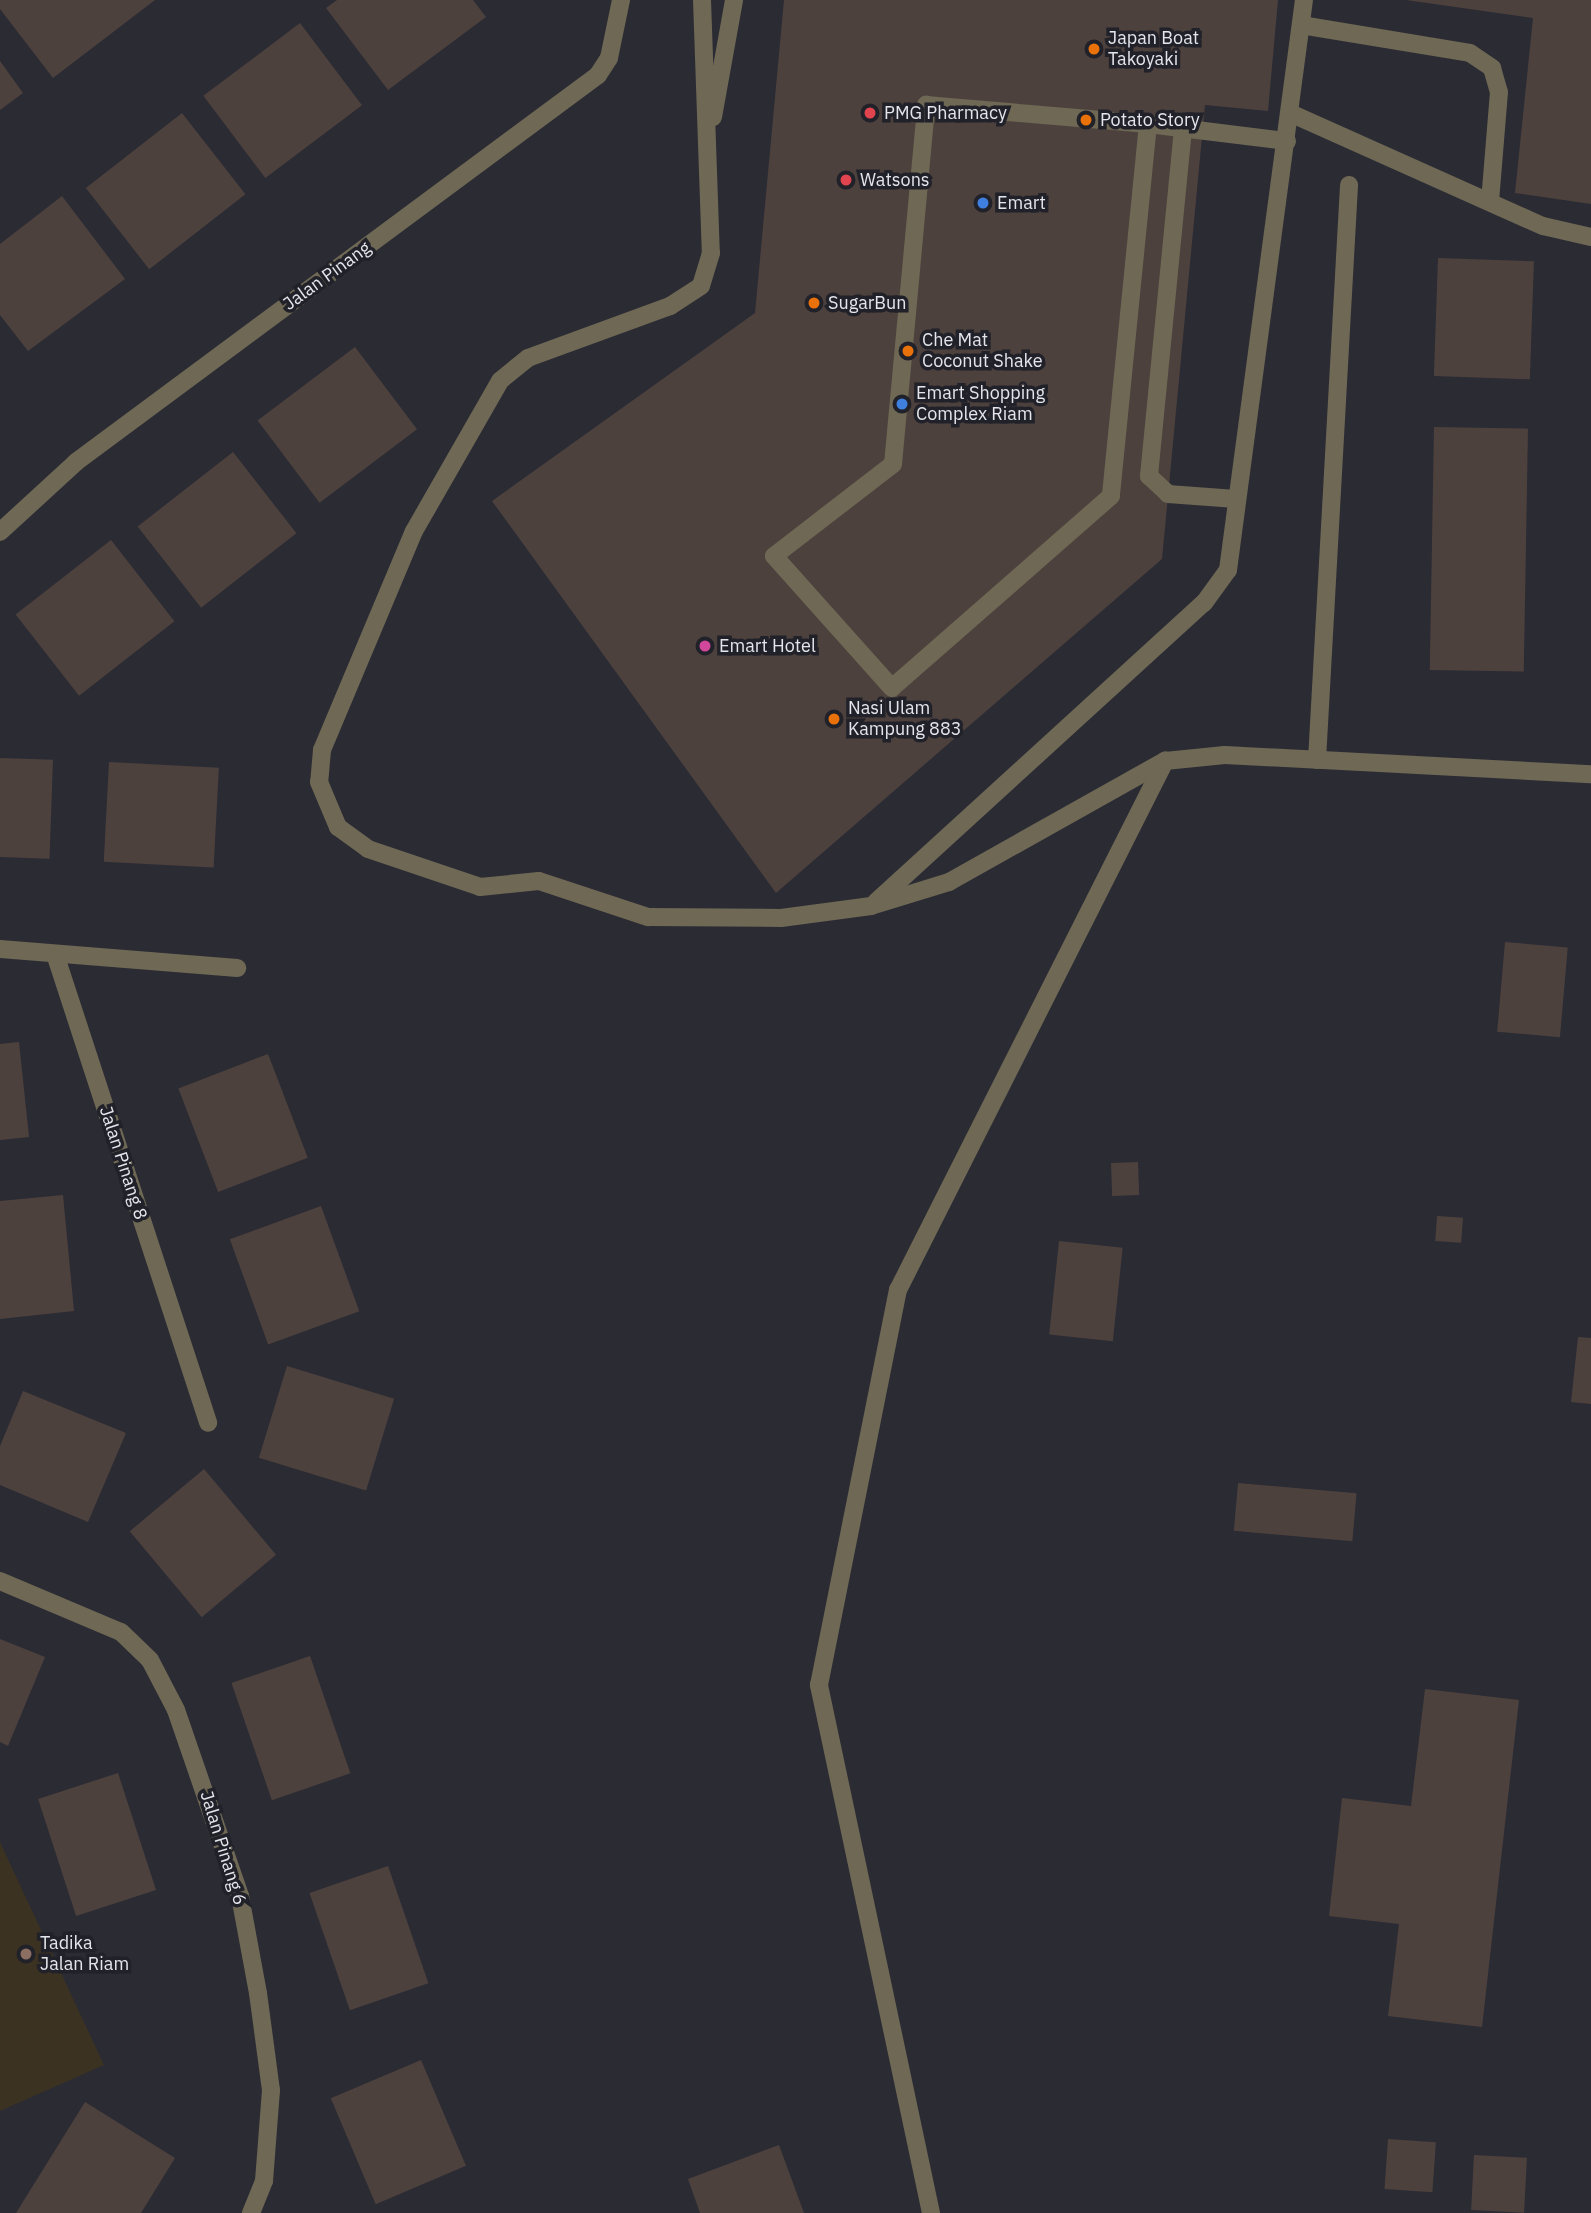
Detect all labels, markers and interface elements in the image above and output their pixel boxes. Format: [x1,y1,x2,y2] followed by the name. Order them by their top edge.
[1108,28,1199,70] place label: Japan Boat Takoyaki
[1086,41,1102,57] marker: Japan Boat Takoyaki
[884,102,1007,124] place label: PMG Pharmacy
[862,105,878,121] marker: PMG Pharmacy
[1100,109,1200,131] place label: Potato Story
[1078,112,1094,128] marker: Potato Story
[860,169,930,191] place label: Watsons
[838,172,854,188] marker: Watsons
[997,192,1046,214] place label: Emart
[975,195,991,211] marker: Emart
[279,237,375,315] street label: Jalan Pinang
[828,292,907,314] place label: SugarBun
[806,295,822,311] marker: SugarBun
[922,330,1043,372] place label: Che Mat Coconut Shake
[900,343,916,359] marker: Che Mat Coconut Shake
[916,383,1045,426] place label: Emart Shopping Complex Riam
[894,396,910,412] marker: Emart Shopping Complex Riam
[719,635,816,657] place label: Emart Hotel
[697,638,713,654] marker: Emart Hotel
[848,698,962,740] place label: Nasi Ulam Kampung 883
[826,711,842,727] marker: Nasi Ulam Kampung 883
[95,1104,151,1222] street label: Jalan Pinang 8
[195,1789,251,1907] street label: Jalan Pinang 6
[40,1933,129,1976] place label: Tadika Jalan Riam
[18,1946,34,1962] marker: Tadika Jalan Riam

